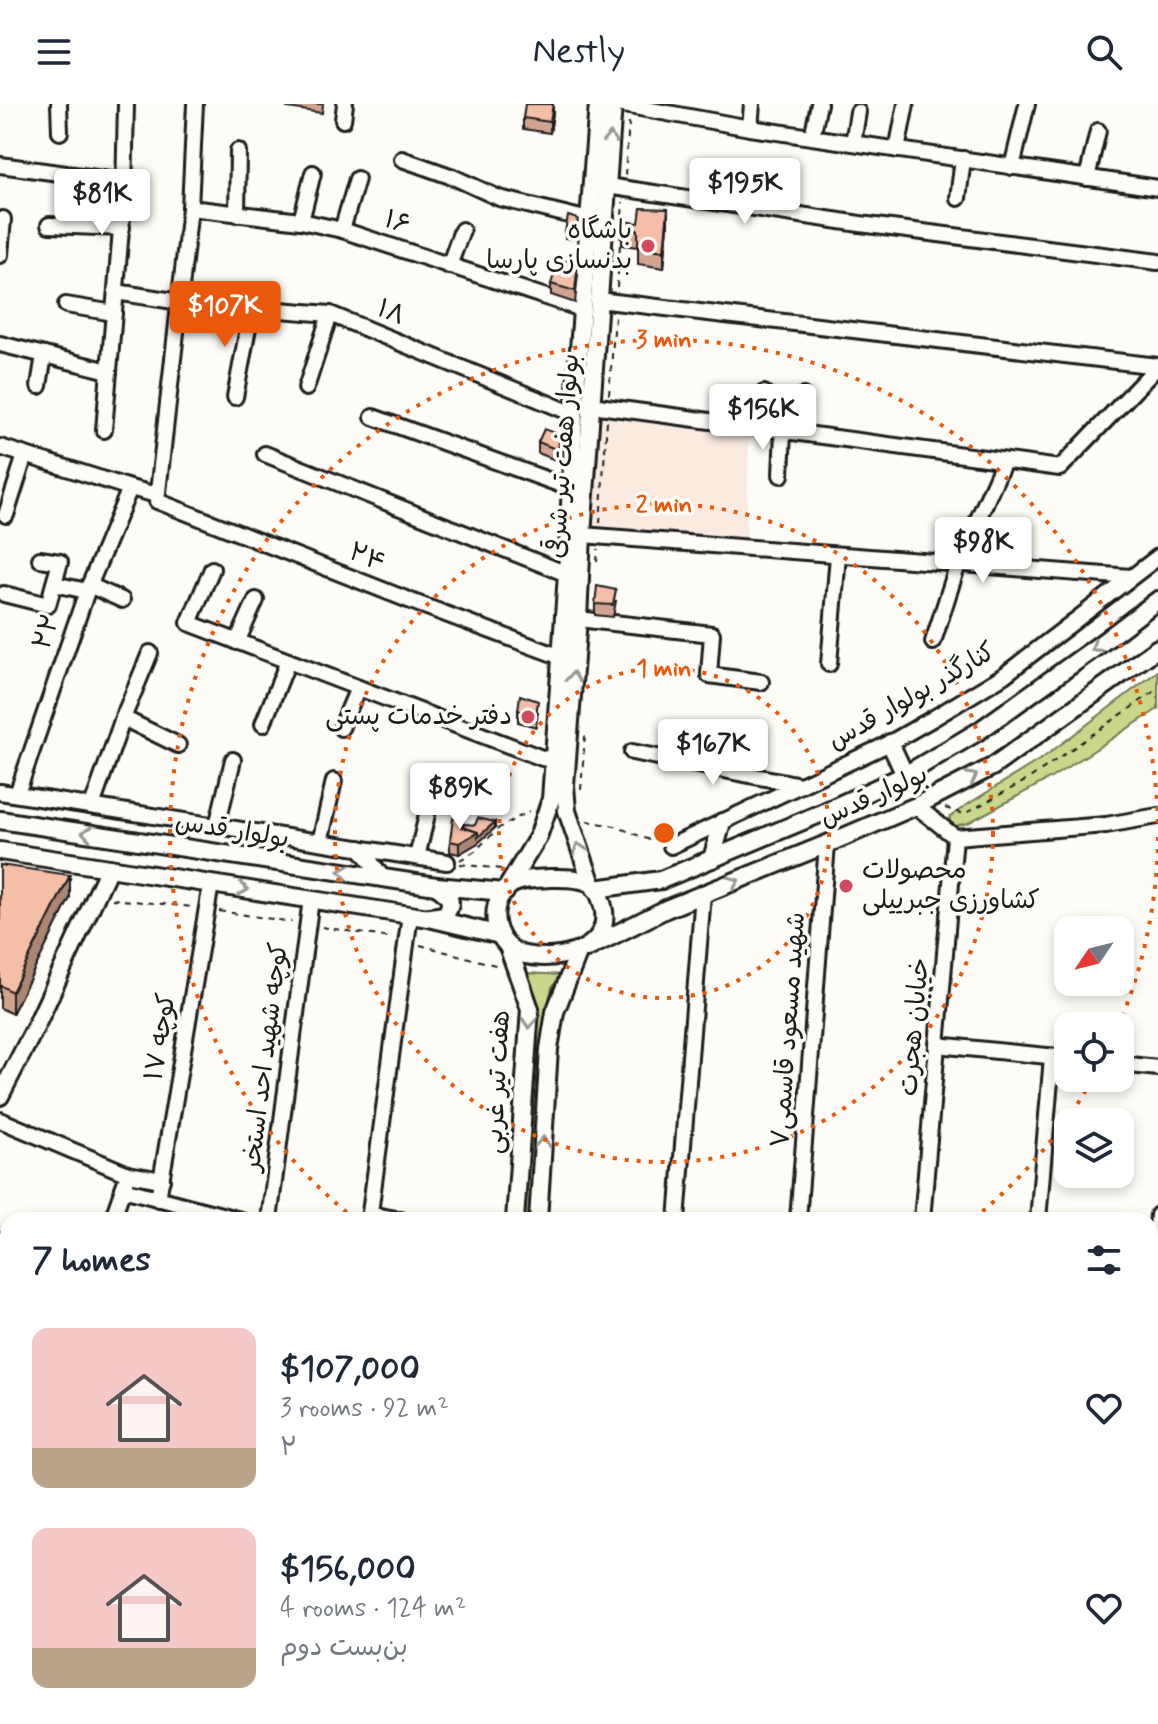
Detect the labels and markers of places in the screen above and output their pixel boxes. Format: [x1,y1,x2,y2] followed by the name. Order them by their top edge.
[689,158,801,226] pin: $195K
[55,169,149,237] pin: $81K
[486,214,632,278] place label: باشگاه بدنسازی پارسا
[639,237,657,255] marker: باشگاه بدنسازی پارسا
[169,281,281,349] pin: $107K
[707,384,819,452] pin: $156K
[936,517,1030,585] pin: $98K
[325,700,512,734] place label: دفتر خدمات پستی
[519,708,537,726] marker: دفتر خدمات پستی
[657,719,769,787] pin: $167K
[413,763,507,831] pin: $89K
[650,819,678,847] centre of rings
[862,854,1040,918] place label: محصولات کشاورزی جبرییلی
[837,877,855,895] marker: محصولات کشاورزی جبرییلی

